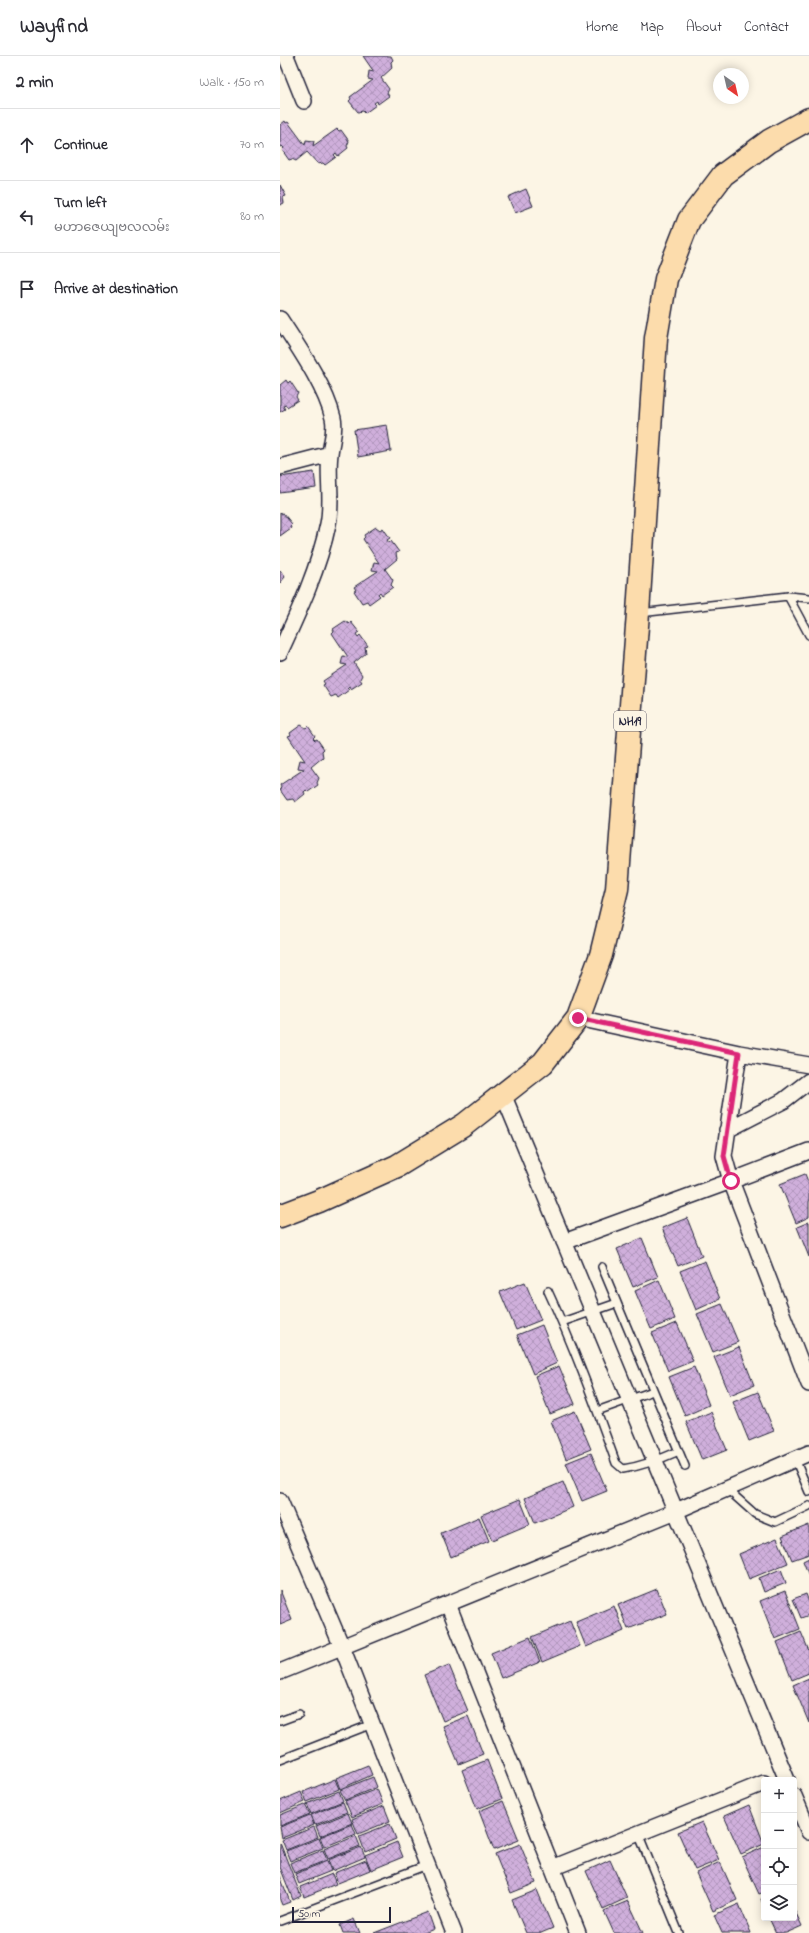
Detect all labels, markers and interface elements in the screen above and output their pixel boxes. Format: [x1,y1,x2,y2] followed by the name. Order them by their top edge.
[20,14,88,41] text: Wayfind
[586,17,618,38] text: Home
[640,17,664,38] text: Map
[686,17,722,38] text: About
[744,17,789,38] text: Contact
[713,68,749,104] north arrow
[16,70,53,95] text: 2 min
[199,73,264,92] text: Walk · 150 m
[16,134,38,156] icon: ahead
[54,134,108,156] text: Continue
[240,135,264,154] text: 70 m
[54,192,107,214] text: Turn left
[16,206,38,228] icon: left
[240,207,264,226] text: 80 m
[54,218,170,237] text: မဟာဇေယျဗလလမ်း
[16,278,38,300] icon: arrive
[54,278,178,300] text: Arrive at destination
[614,711,646,731] road number: NH19
[569,1009,587,1027] route end
[722,1172,740,1190] route start
[761,1777,797,1921] map controls
[761,1777,797,1813] button: +
[761,1813,797,1849] button: −
[761,1849,797,1885] button: locate
[761,1885,797,1921] button: layers
[292,1905,391,1924] scale bar
[298,1906,320,1922] text: 50 m

